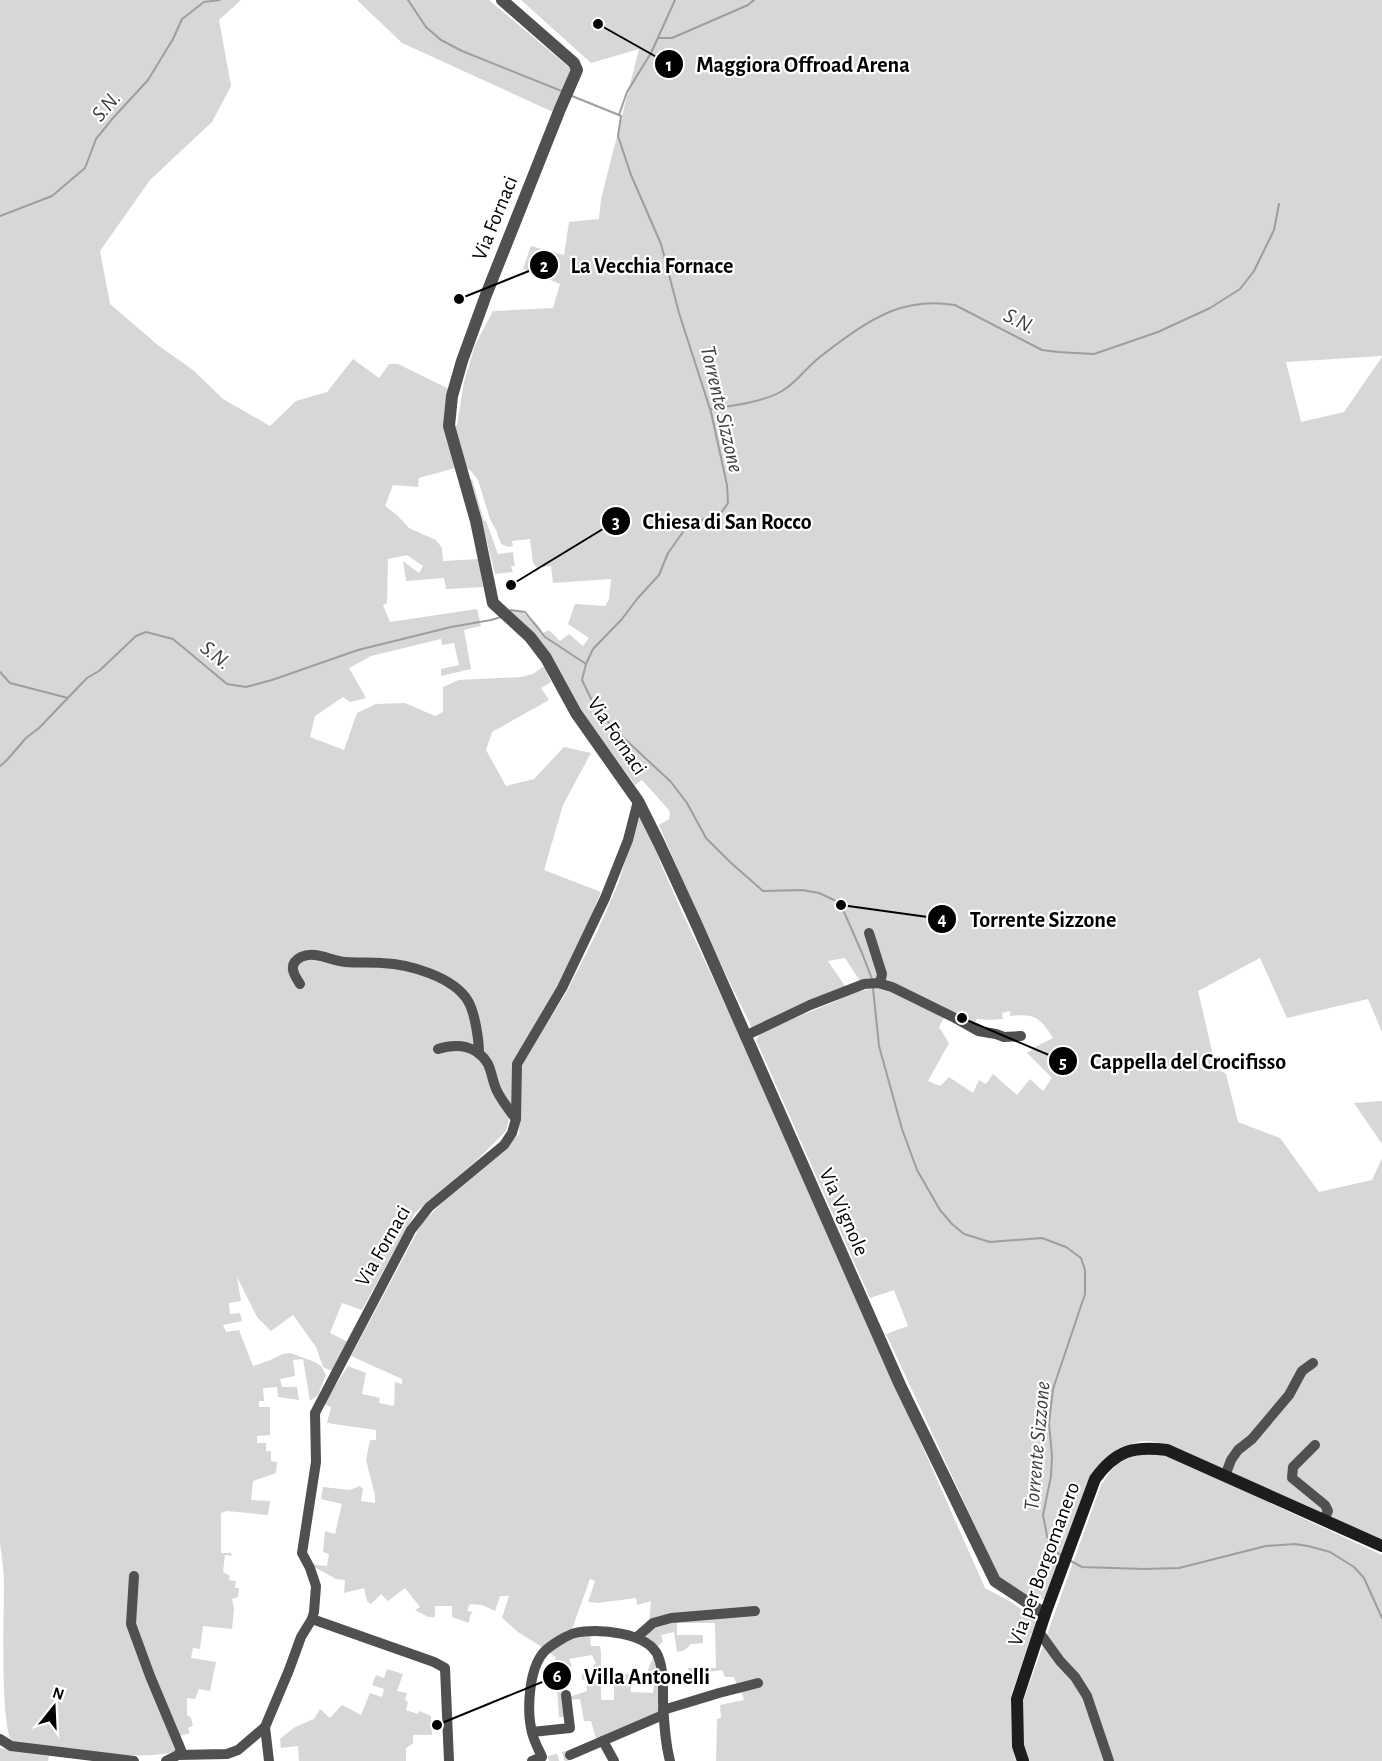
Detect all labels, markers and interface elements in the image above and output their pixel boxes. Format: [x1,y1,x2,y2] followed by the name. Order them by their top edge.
[654,44,922,84] callout: Maggiora Offroad Arena
[696,54,910,76] text: Maggiora Offroad Arena
[666,57,672,75] text: 1
[87,87,125,125] water label: S.N.
[469,173,521,263] street label: Via Fornaci
[529,245,746,285] callout: La Vecchia Fornace
[571,255,733,277] text: La Vecchia Fornace
[540,258,549,276] text: 2
[1001,304,1039,338] water label: S.N.
[697,343,747,475] water label: Torrente Sizzone
[601,501,824,541] callout: Chiesa di San Rocco
[642,511,812,533] text: Chiesa di San Rocco
[612,514,620,532] text: 3
[196,636,236,674] water label: S.N.
[583,693,651,779] street label: Via Fornaci
[927,899,1128,939] callout: Torrente Sizzone
[970,909,1116,931] text: Torrente Sizzone
[937,911,947,929] text: 4
[1048,1041,1298,1081] callout: Cappella del Crocifisso
[1090,1051,1286,1073] text: Cappella del Crocifisso
[1059,1054,1067,1072] text: 5
[815,1165,873,1259] street label: Via Vignole
[352,1202,414,1290] street label: Via Fornaci
[1020,1381,1054,1511] water label: Torrente Sizzone
[1005,1479,1083,1649] street label: Via per Borgomanero
[542,1656,722,1696] callout: Villa Antonelli
[584,1666,710,1688] text: Villa Antonelli
[553,1668,562,1686] text: 6
[24,1677,84,1737] north arrow
[51,1684,66,1703] text: N

